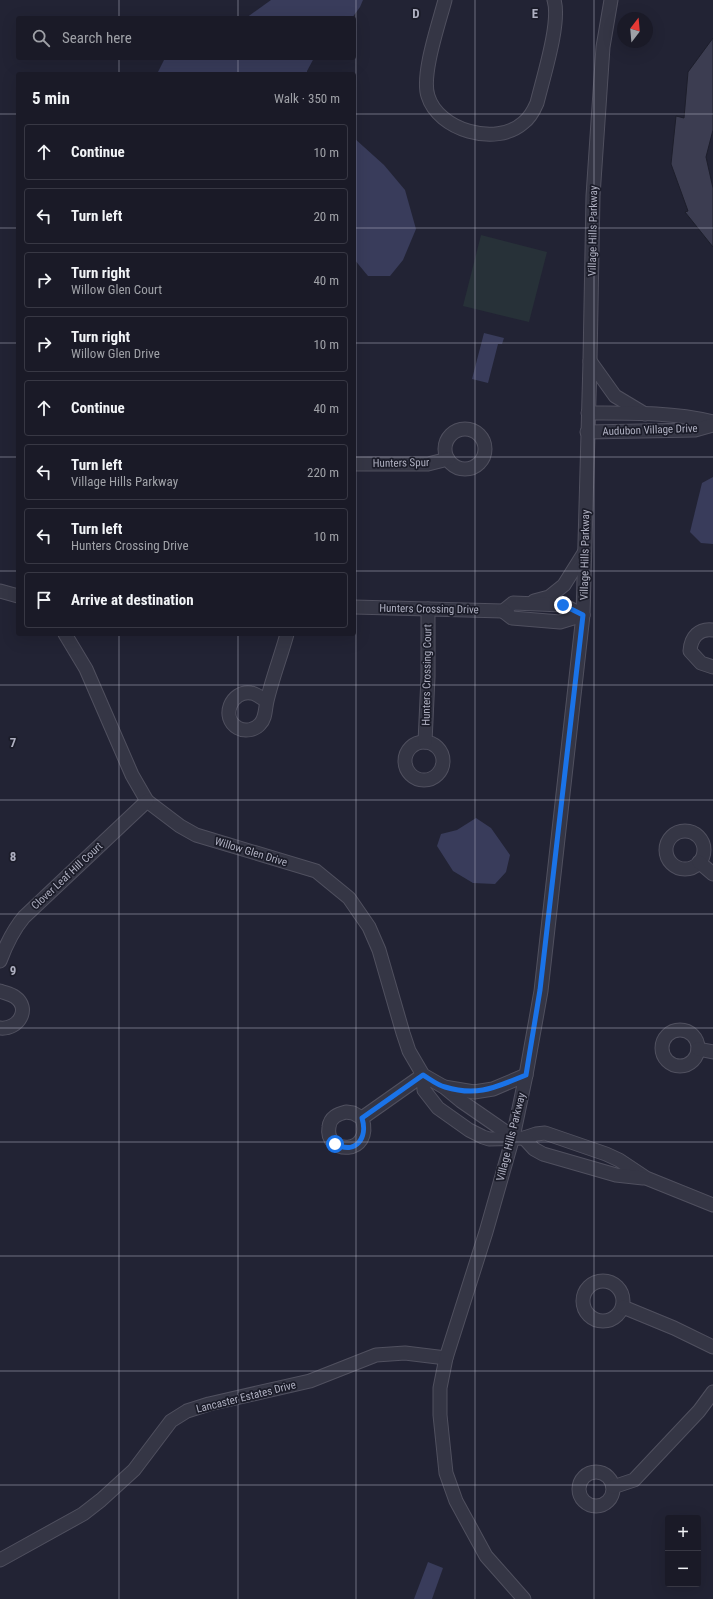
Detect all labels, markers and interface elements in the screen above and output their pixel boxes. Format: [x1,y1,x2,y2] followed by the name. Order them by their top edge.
[412,6,420,21] text: D
[532,6,539,21] text: E
[617,12,653,48] north arrow
[16,16,356,60] search box
[30,27,52,49] icon: search
[62,29,132,47] text: Search here
[32,88,70,108] text: 5 min
[274,91,340,106] text: Walk · 350 m
[33,141,55,163] icon: ahead
[71,143,125,161] text: Continue
[313,145,339,160] text: 10 m
[586,185,600,276] street label: Village Hills Parkway
[33,205,55,227] icon: left
[71,207,122,225] text: Turn left
[313,209,339,224] text: 20 m
[71,264,130,282] text: Turn right
[33,269,55,291] icon: right
[313,273,339,288] text: 40 m
[71,282,162,297] text: Willow Glen Court
[71,328,130,346] text: Turn right
[33,333,55,355] icon: right
[313,337,339,352] text: 10 m
[71,346,160,361] text: Willow Glen Drive
[33,397,55,419] icon: ahead
[71,399,125,417] text: Continue
[313,401,339,416] text: 40 m
[602,422,698,438] street label: Audubon Village Drive
[71,456,122,474] text: Turn left
[373,456,430,470] street label: Hunters Spur
[33,461,55,483] icon: left
[307,465,339,480] text: 220 m
[71,474,178,489] text: Village Hills Parkway
[578,509,592,600] street label: Village Hills Parkway
[71,520,122,538] text: Turn left
[33,525,55,547] icon: left
[313,529,339,544] text: 10 m
[71,538,189,553] text: Hunters Crossing Drive
[33,589,55,611] icon: arrive
[71,591,194,609] text: Arrive at destination
[554,596,572,614] route end
[379,602,479,616] street label: Hunters Crossing Drive
[420,624,434,726] street label: Hunters Crossing Court
[10,735,17,750] text: 7
[213,835,289,869] street label: Willow Glen Drive
[29,840,105,912] street label: Clover Leaf Hill Court
[10,849,16,864] text: 8
[10,963,16,978] text: 9
[494,1091,528,1183] street label: Village Hills Parkway
[326,1135,344,1153] route start
[195,1378,297,1416] street label: Lancaster Estates Drive
[665,1515,701,1587] map controls
[665,1515,701,1551] button: +
[665,1551,701,1587] button: −

